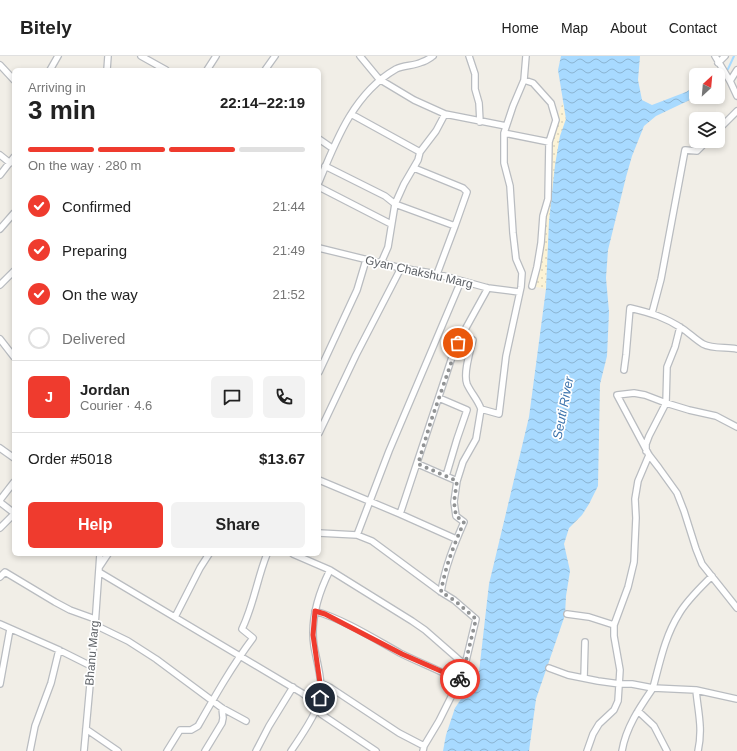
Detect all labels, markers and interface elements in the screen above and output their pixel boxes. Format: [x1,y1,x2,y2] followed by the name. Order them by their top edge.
[20,17,72,38] text: Bitely
[502,20,539,36] text: Home
[561,20,588,36] text: Map
[610,20,647,36] text: About
[669,20,717,36] text: Contact
[689,68,725,104] north arrow
[689,68,725,148] map controls
[28,80,86,95] text: Arriving in
[220,94,305,111] text: 22:14–22:19
[28,95,96,125] text: 3 min
[689,112,725,148] button: layers
[28,158,141,173] text: On the way · 280 m
[28,195,50,217] icon: check
[62,198,131,215] text: Confirmed
[272,199,305,214] text: 21:44
[28,239,50,261] icon: check
[62,242,127,259] text: Preparing
[272,243,305,258] text: 21:49
[364,253,474,291] street label: Gyan Chakshu Marg
[28,283,50,305] icon: check
[62,286,138,303] text: On the way
[272,287,305,302] text: 21:52
[441,326,475,360] pin
[62,330,125,347] text: Delivered
[447,332,469,354] icon: bag
[550,375,577,441] water label: Seuti River
[211,376,253,418] button: chat
[263,376,305,418] button: phone
[80,381,130,398] text: Jordan
[45,388,53,405] text: J
[80,398,152,413] text: Courier · 4.6
[28,450,112,467] text: Order #5018
[259,450,305,467] text: $13.67
[28,502,163,548] button: Help
[171,502,305,548] button: Share
[82,620,102,686] street label: Bhanu Marg
[440,659,480,699] courier
[449,668,471,690] icon: bike
[303,681,337,715] pin
[309,687,331,709] icon: home

